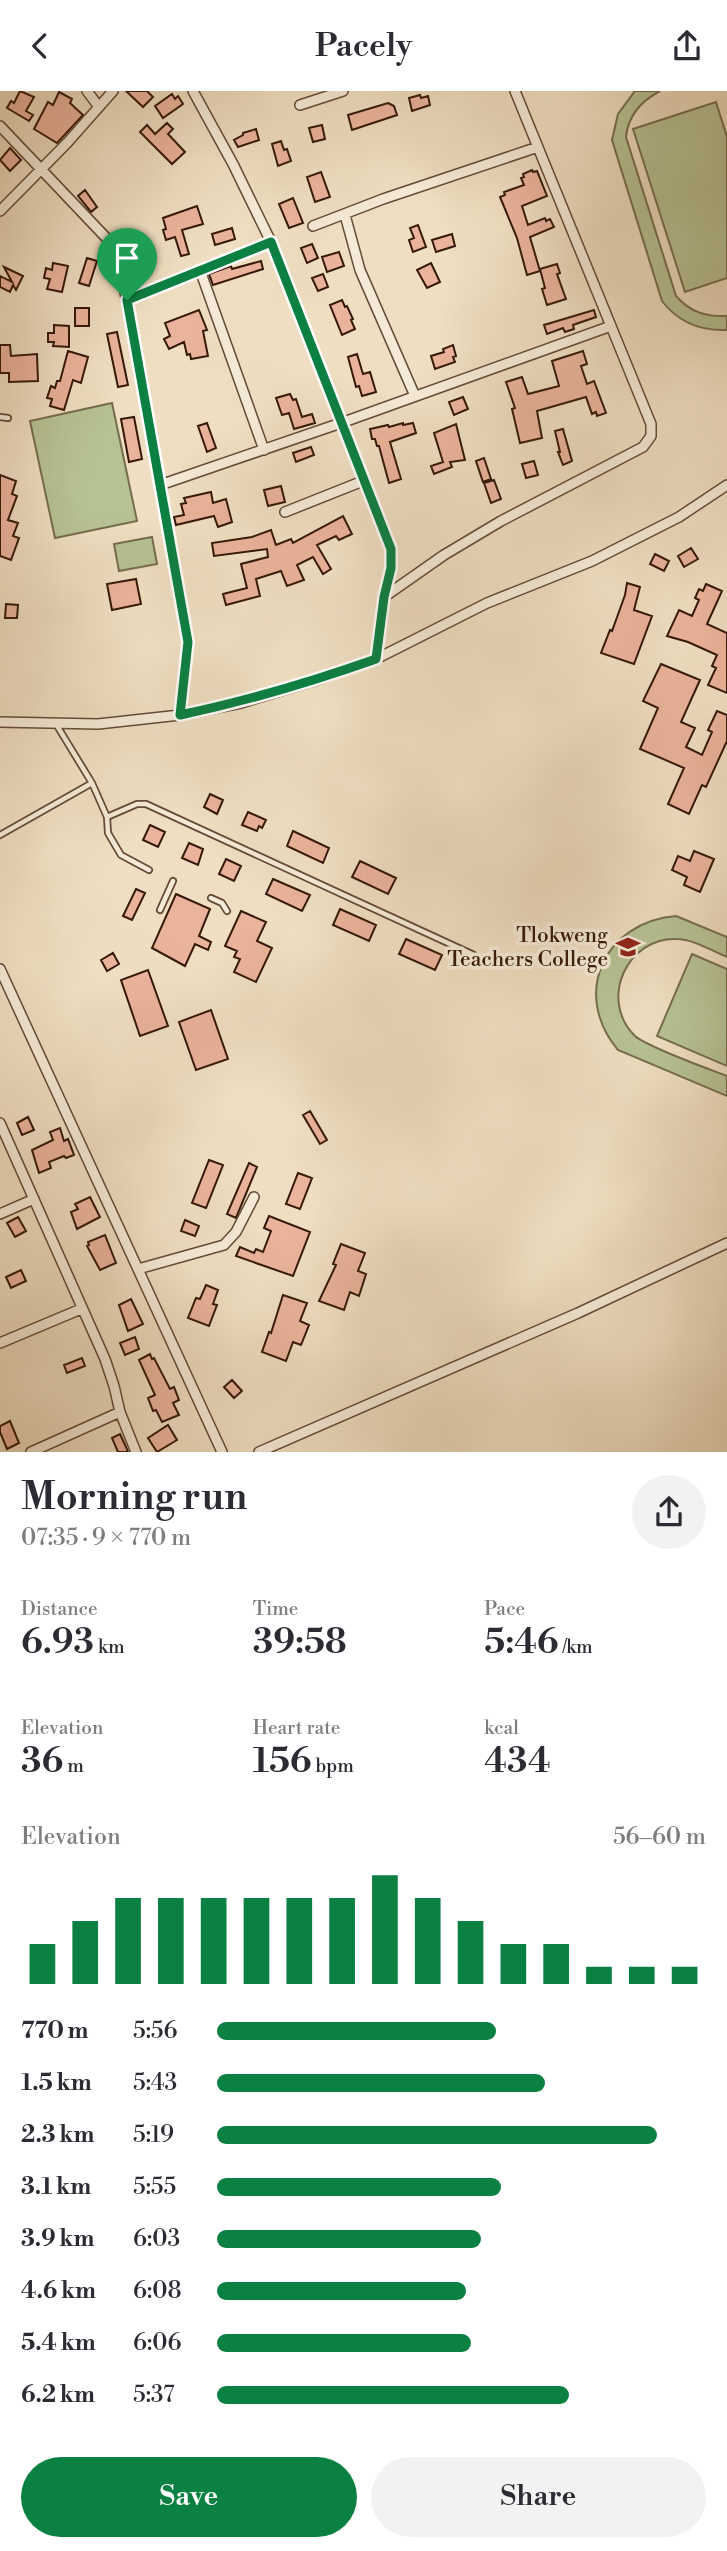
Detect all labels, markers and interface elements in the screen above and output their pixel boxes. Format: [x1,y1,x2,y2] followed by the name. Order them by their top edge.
[315,26,412,66] text: Pacely
[21,27,59,65] icon: back
[668,27,706,65] icon: share
[97,228,157,300] pin
[108,239,146,277] icon: arrive
[447,923,608,973] place label: Tlokweng Teachers College
[614,933,642,961] school or university icon: Tlokweng Teachers College
[21,1474,247,1521] text: Morning run
[632,1475,706,1549] button: share
[21,1524,191,1552] text: 07:35 · 9 × 770 m
[21,1597,98,1621] text: Distance
[253,1597,298,1621] text: Time
[484,1597,525,1621] text: Pace
[21,1621,94,1664] text: 6.93
[253,1621,347,1664] text: 39:58
[484,1621,559,1664] text: 5:46
[94,1635,125,1659] text: km
[559,1635,593,1659] text: /km
[21,1716,103,1740] text: Elevation
[253,1716,340,1740] text: Heart rate
[484,1716,519,1740] text: kcal
[21,1740,63,1783] text: 36
[253,1740,312,1783] text: 156
[484,1740,551,1783] text: 434
[63,1754,84,1778] text: m
[312,1754,354,1778] text: bpm
[21,1823,121,1851] text: Elevation
[613,1823,706,1851] text: 56–60 m
[21,2017,88,2045] text: 770 m
[133,2017,177,2045] text: 5:56
[21,2069,92,2097] text: 1.5 km
[133,2069,177,2097] text: 5:43
[21,2121,94,2149] text: 2.3 km
[133,2121,174,2149] text: 5:19
[21,2173,91,2201] text: 3.1 km
[133,2173,176,2201] text: 5:55
[21,2225,94,2253] text: 3.9 km
[133,2225,180,2253] text: 6:03
[21,2277,96,2305] text: 4.6 km
[133,2277,181,2305] text: 6:08
[21,2329,96,2357] text: 5.4 km
[133,2329,181,2357] text: 6:06
[21,2381,95,2409] text: 6.2 km
[133,2381,175,2409] text: 5:37
[21,2457,357,2537] button: Save
[371,2457,706,2537] button: Share

